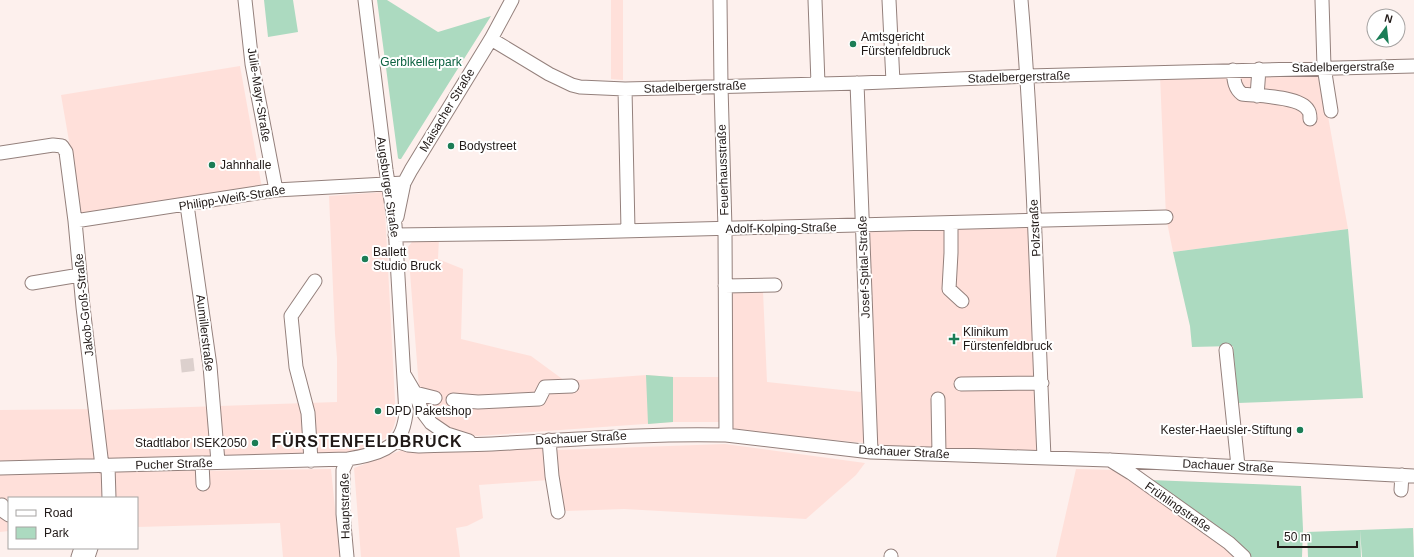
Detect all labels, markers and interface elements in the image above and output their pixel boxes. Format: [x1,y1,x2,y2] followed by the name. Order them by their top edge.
[1366,8,1406,48] north arrow
[1383,12,1394,25] text: N
[861,30,951,58] place label: Amtsgericht Fürstenfeldbruck
[848,39,858,49] marker: Amtsgericht Fürstenfeldbruck
[245,47,273,144] street label: Julie-Mayr-Straße
[380,55,463,69] park label: Gerblkellerpark
[1292,59,1395,75] street label: Stadelbergerstraße
[417,66,478,154] street label: Maisacher Straße
[967,68,1071,86] street label: Stadelbergerstraße
[643,78,747,96] street label: Stadelbergerstraße
[714,124,732,216] street label: Feuerhausstraße
[374,136,402,238] street label: Augsburger Straße
[459,139,517,153] place label: Bodystreet
[446,141,456,151] marker: Bodystreet
[220,158,272,172] place label: Jahnhalle
[207,160,217,170] marker: Jahnhalle
[178,183,287,213] street label: Philipp-Weiß-Straße
[1026,199,1043,257] street label: Polzstraße
[855,215,873,319] street label: Josef-Spital-Straße
[725,220,837,236] street label: Adolf-Kolping-Straße
[373,245,442,273] place label: Ballett Studio Bruck
[72,253,96,357] street label: Jakob-Groß-Straße
[360,254,370,264] marker: Ballett Studio Bruck
[193,294,217,373] street label: Aumillerstraße
[963,325,1053,353] place label: Klinikum Fürstenfeldbruck
[948,333,960,345] marker: Klinikum Fürstenfeldbruck
[386,404,472,418] place label: DPD Paketshop
[373,406,383,416] marker: DPD Paketshop
[1161,423,1292,437] place label: Kester-Haeusler-Stiftung
[1295,425,1305,435] marker: Kester-Haeusler-Stiftung
[535,429,627,447] street label: Dachauer Straße
[271,432,463,450] district label: FÜRSTENFELDBRUCK
[135,436,247,450] place label: Stadtlabor ISEK2050
[250,438,260,448] marker: Stadtlabor ISEK2050
[858,443,950,461] street label: Dachauer Straße
[135,456,213,472] street label: Pucher Straße
[1182,457,1274,475] street label: Dachauer Straße
[337,473,353,539] street label: Hauptstraße
[1142,479,1214,535] street label: Frühlingstraße
[8,497,138,549] legend
[44,506,73,520] text: Road
[1278,523,1357,549] scale bar
[44,526,70,540] text: Park
[1284,530,1311,544] text: 50 m

